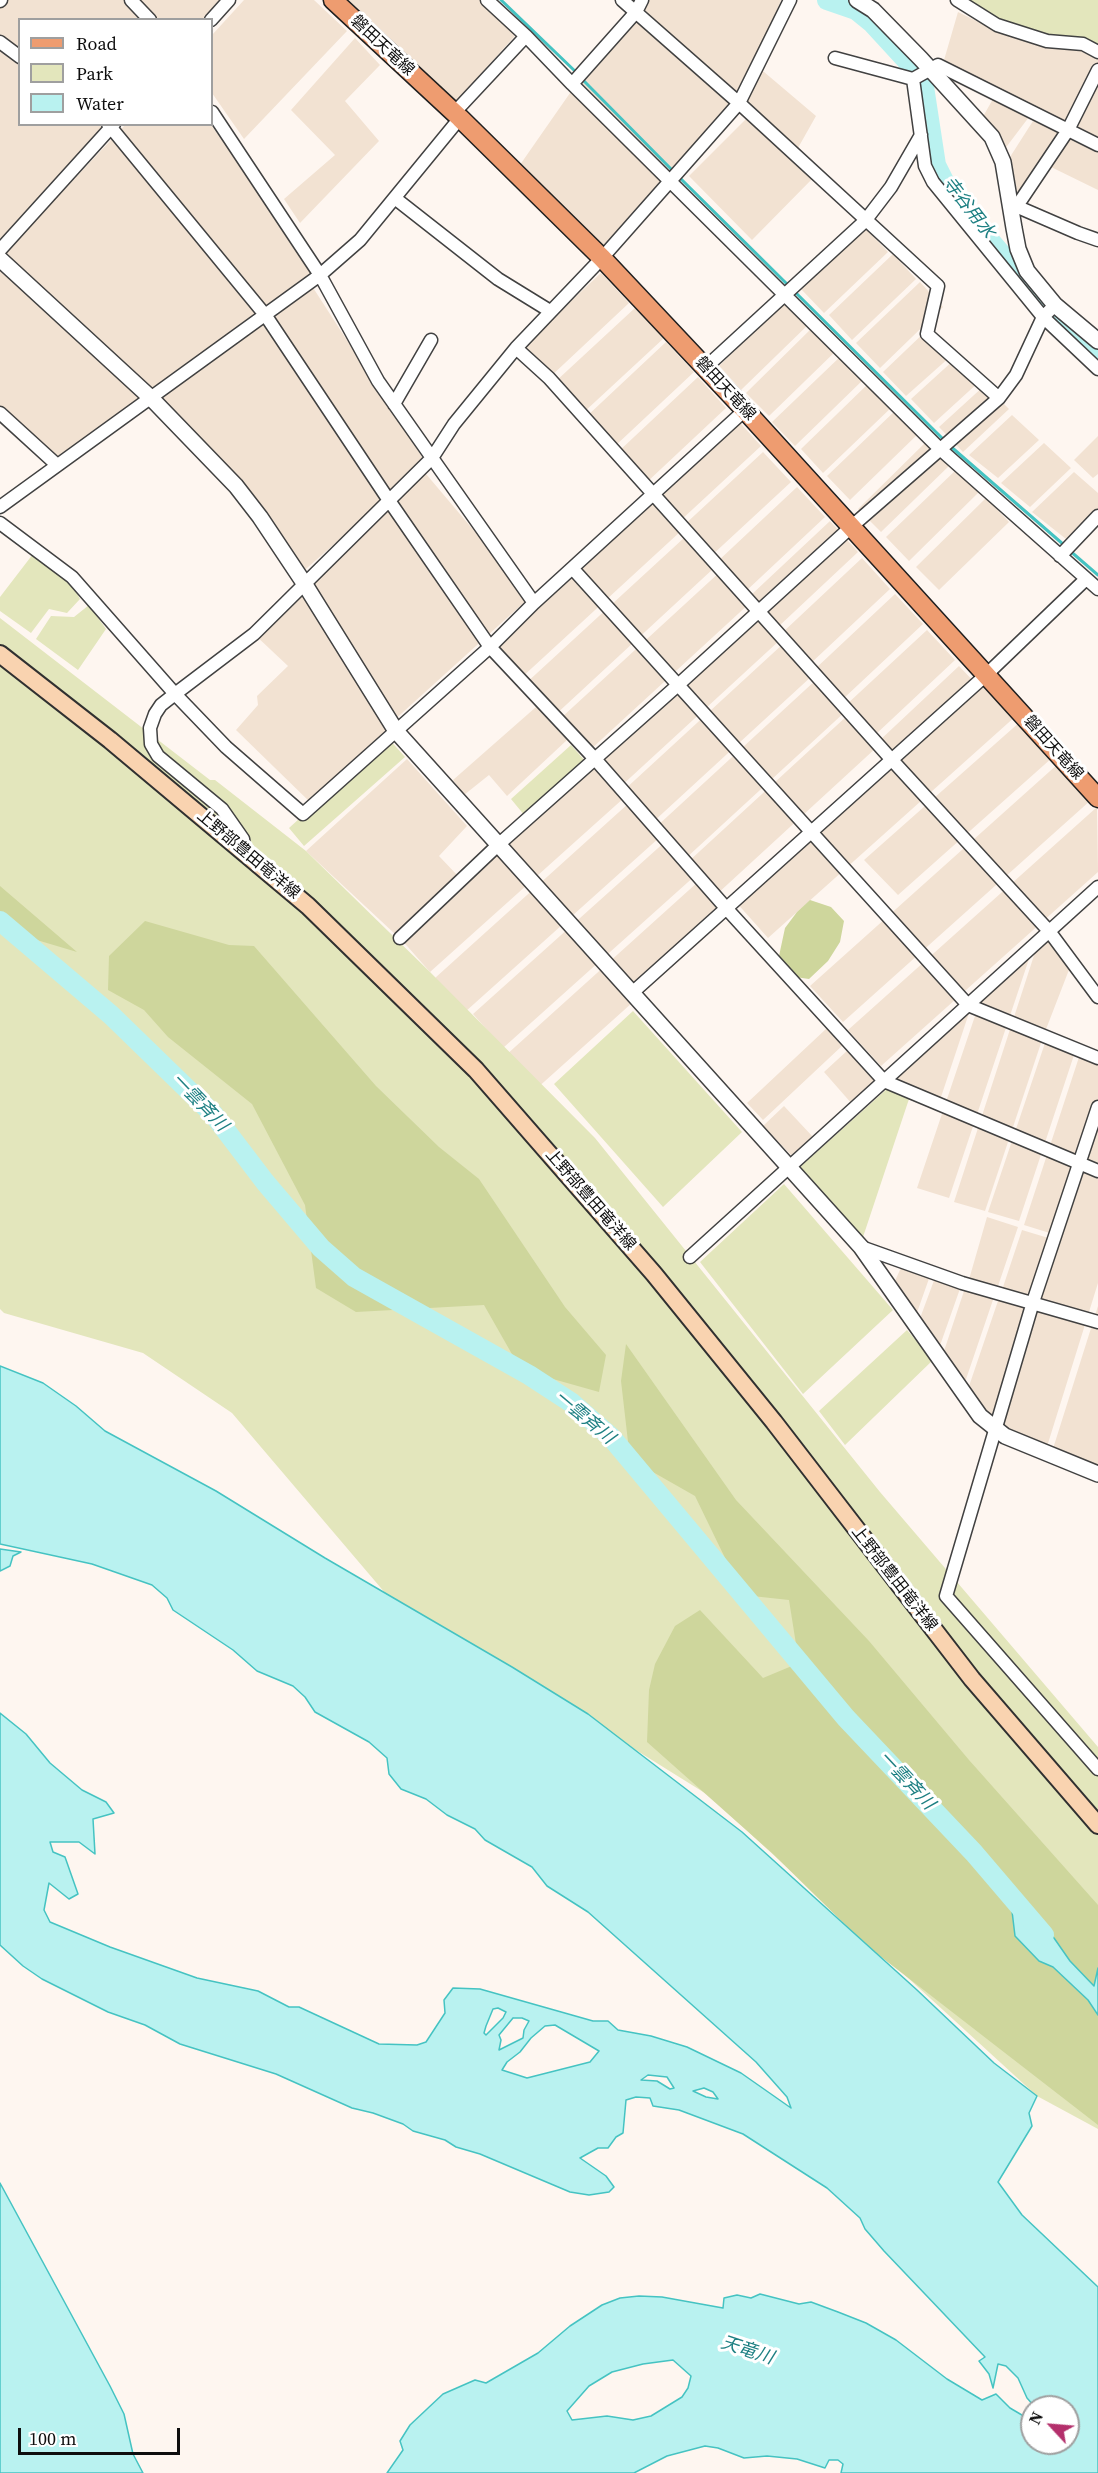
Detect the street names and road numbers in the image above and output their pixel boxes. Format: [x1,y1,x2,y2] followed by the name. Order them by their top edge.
[346,12,418,80] street label: 磐田天竜線
[691,353,759,425] street label: 磐田天竜線
[1019,712,1087,784] street label: 磐田天竜線
[193,807,303,903] street label: 上野部豊田竜洋線
[541,1145,639,1255] street label: 上野部豊田竜洋線
[847,1523,941,1635] street label: 上野部豊田竜洋線

